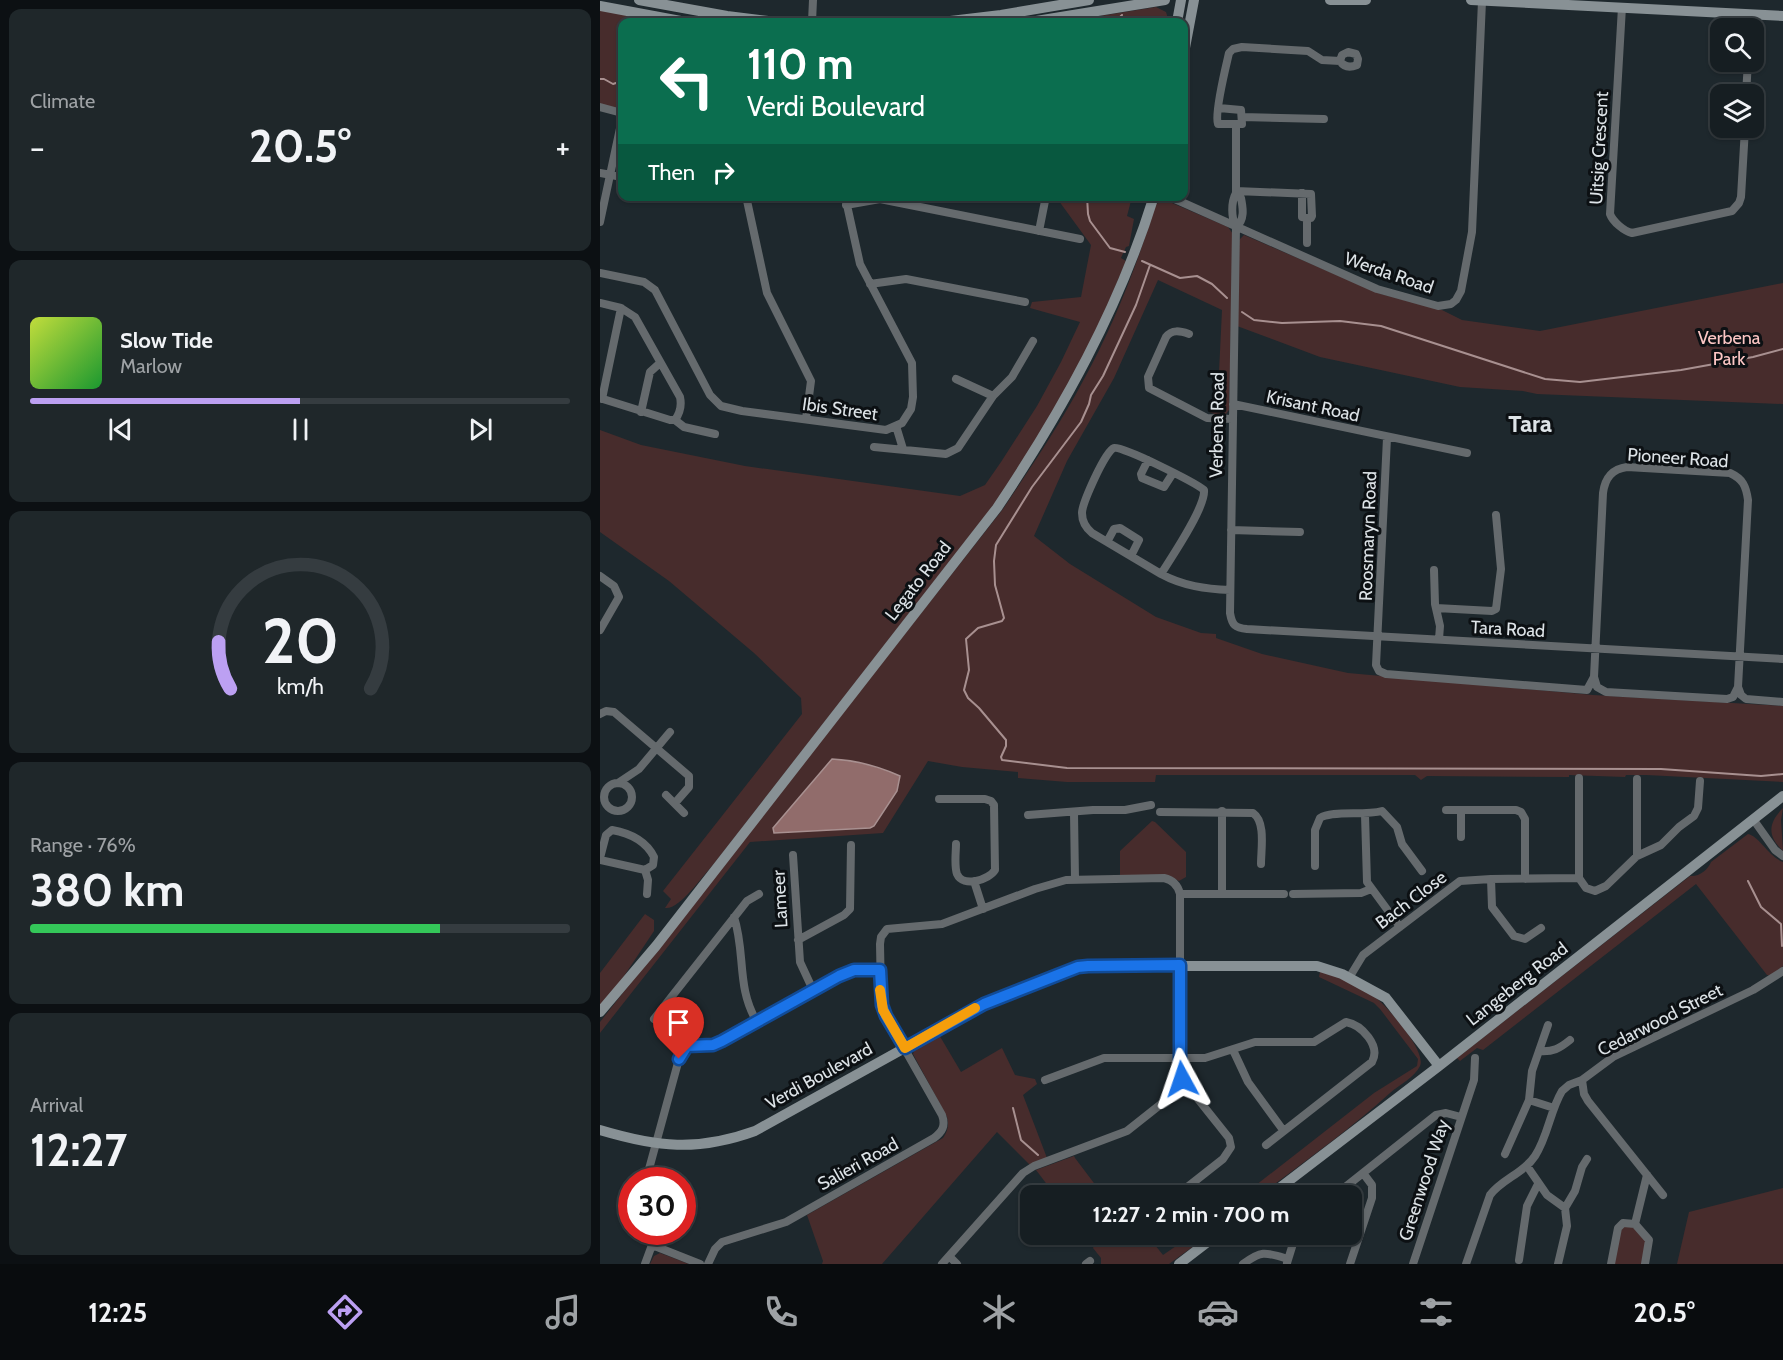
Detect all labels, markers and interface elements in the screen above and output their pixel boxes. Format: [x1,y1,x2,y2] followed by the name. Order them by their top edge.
[1710,18,1764,138] map controls
[1710,18,1764,72] button: search
[747,38,854,90] text: 110 m
[648,42,726,120] icon: left
[1710,84,1764,138] button: layers
[30,89,95,113] text: Climate
[747,90,925,123] text: Verdi Boulevard
[1585,91,1613,205] street label: Uitsig Crescent
[249,119,351,173] text: 20.5°
[30,127,45,167] text: −
[555,127,570,167] text: +
[707,156,740,189] icon: right
[648,159,695,186] text: Then
[1342,248,1436,298] street label: Werda Road
[120,327,213,354] text: Slow Tide
[1698,327,1761,370] park label: Verbena Park
[120,354,182,378] text: Marlow
[1205,372,1229,478] street label: Verbena Road
[1264,385,1362,427] street label: Krisant Road
[801,393,879,425] street label: Ibis Street
[1508,409,1552,438] district label: Tara
[104,413,137,446] icon: previous
[284,413,317,446] icon: pause
[464,413,497,446] icon: next
[1627,443,1729,473] street label: Pioneer Road
[1355,471,1381,601] street label: Roosmaryn Road
[880,537,956,625] street label: Legato Road
[261,603,339,679] text: 20
[1470,616,1546,642] street label: Tara Road
[277,673,323,699] text: km/h
[30,833,136,857] text: Range · 76%
[30,863,184,917] text: 380 km
[1371,866,1451,934] street label: Bach Close
[767,869,792,928] street label: Lameer
[1462,938,1572,1030] street label: Langeberg Road
[1594,979,1726,1061] street label: Cedarwood Street
[653,997,704,1059] pin
[662,1006,695,1039] icon: arrive
[762,1038,876,1114] street label: Verdi Boulevard
[1150,1047,1214,1111] position arrow
[30,1093,83,1117] text: Arrival
[1394,1117,1454,1243] street label: Greenwood Way
[30,1123,127,1177] text: 12:27
[814,1133,902,1195] street label: Salieri Road
[618,1167,696,1245] speed limit sign: 30
[1093,1201,1289,1228] text: 12:27 · 2 min · 700 m
[324,1291,366,1333] icon: directions
[542,1291,584,1333] icon: music
[760,1291,802,1333] icon: phone
[978,1291,1020,1333] icon: climate
[1197,1291,1239,1333] icon: car
[1415,1291,1457,1333] icon: filters
[88,1296,147,1329] text: 12:25
[1633,1296,1695,1329] text: 20.5°

